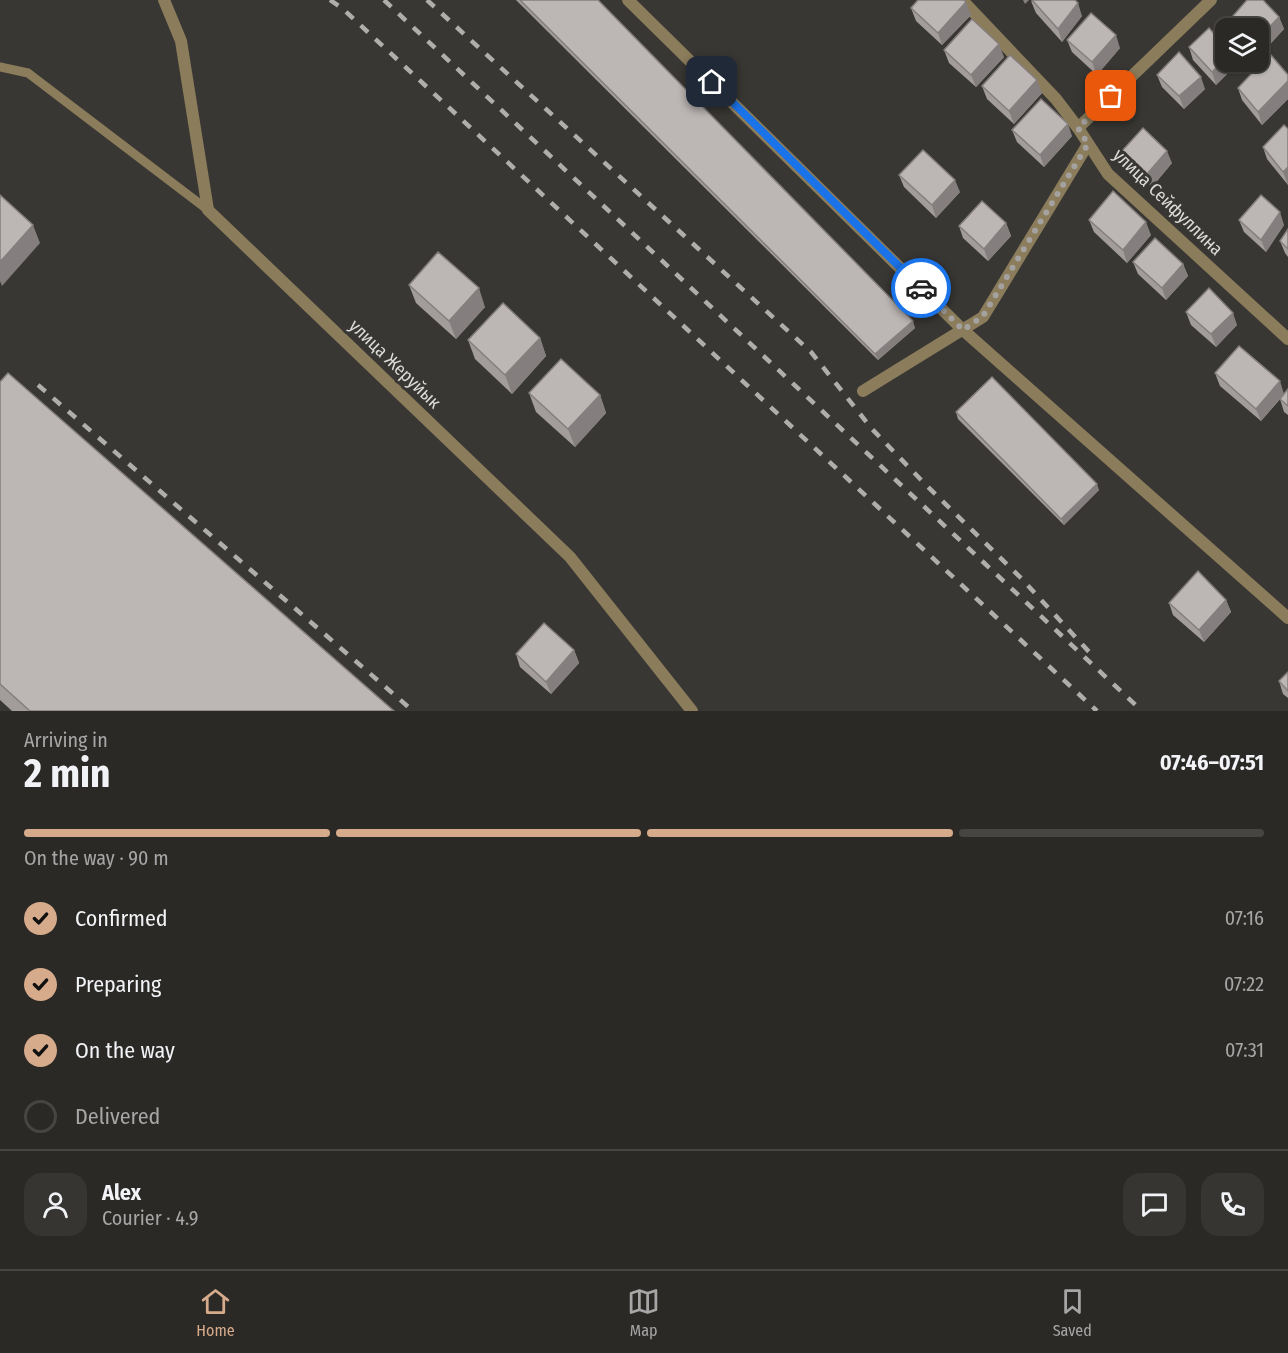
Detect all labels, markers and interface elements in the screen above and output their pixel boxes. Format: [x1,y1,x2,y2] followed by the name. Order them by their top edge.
[1215,18,1269,72] map controls
[1215,18,1269,72] button: layers
[686,56,737,107] pin
[695,65,728,98] icon: home
[1085,70,1136,121] pin
[1094,79,1127,112] icon: bag
[1108,144,1228,260] street label: улица Сейфуллина
[891,258,951,318] courier
[905,272,938,305] icon: car
[345,315,446,414] street label: улица Жеруйык
[24,728,108,752] text: Arriving in
[1160,749,1264,776] text: 07:46–07:51
[24,751,110,797] text: 2 min
[24,846,169,870] text: On the way · 90 m
[24,902,57,935] icon: check
[75,905,168,932] text: Confirmed
[1225,906,1264,930] text: 07:16
[24,968,57,1001] icon: check
[75,971,161,998] text: Preparing
[1224,972,1264,996] text: 07:22
[24,1034,57,1067] icon: check
[75,1037,175,1064] text: On the way
[1225,1038,1264,1062] text: 07:31
[75,1103,160,1130] text: Delivered
[24,1173,87,1236] button: person
[1123,1173,1186,1236] button: chat
[1201,1173,1264,1236] button: phone
[102,1179,141,1206] text: Alex
[102,1206,198,1230] text: Courier · 4.9
[196,1285,235,1340] tab: Home
[627,1285,660,1340] tab: Map
[1053,1285,1092,1340] tab: Saved

